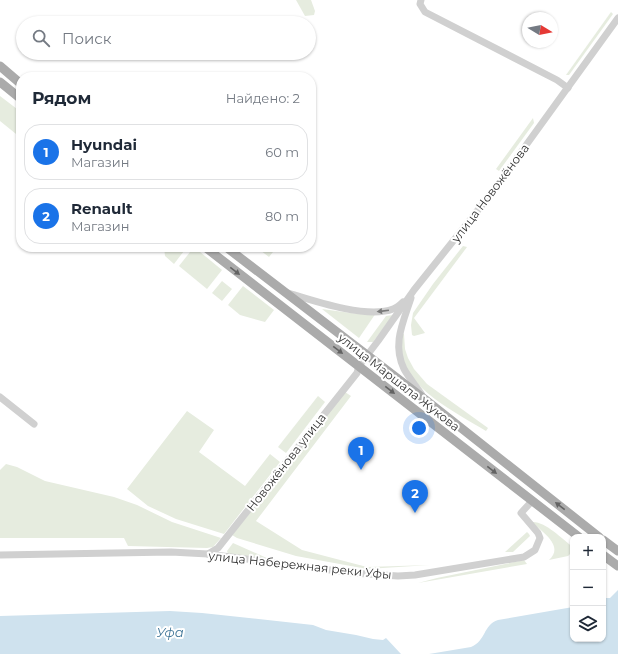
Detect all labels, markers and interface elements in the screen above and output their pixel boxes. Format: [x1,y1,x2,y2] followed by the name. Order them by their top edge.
[522,12,558,48] north arrow
[16,16,316,60] search box
[30,27,52,49] icon: search
[62,29,111,48] text: Поиск
[32,88,91,108] text: Рядом
[226,90,300,106] text: Найдено: 2
[71,135,137,154] text: Hyundai
[447,141,532,246] street label: улица Новожёнова
[43,144,49,160] text: 1
[265,144,299,160] text: 60 m
[71,154,130,170] text: Магазин
[71,199,132,218] text: Renault
[42,208,50,224] text: 2
[265,208,299,224] text: 80 m
[71,218,130,234] text: Магазин
[230,267,241,276] one-way arrow
[377,308,389,314] one-way arrow
[334,329,463,434] street label: улица Маршала Жукова
[333,346,344,354] one-way arrow
[384,386,395,394] one-way arrow
[243,410,329,514] street label: Новожёнова улица
[409,418,429,438] your location
[348,437,374,470] pin: 1
[487,466,498,474] one-way arrow
[402,480,428,513] pin: 2
[554,502,565,511] one-way arrow
[570,534,606,642] map controls
[570,534,606,570] button: +
[207,548,392,582] street label: улица Набережная реки Уфы
[570,570,606,606] button: −
[570,606,606,642] button: layers
[156,624,184,640] water label: Уфа

